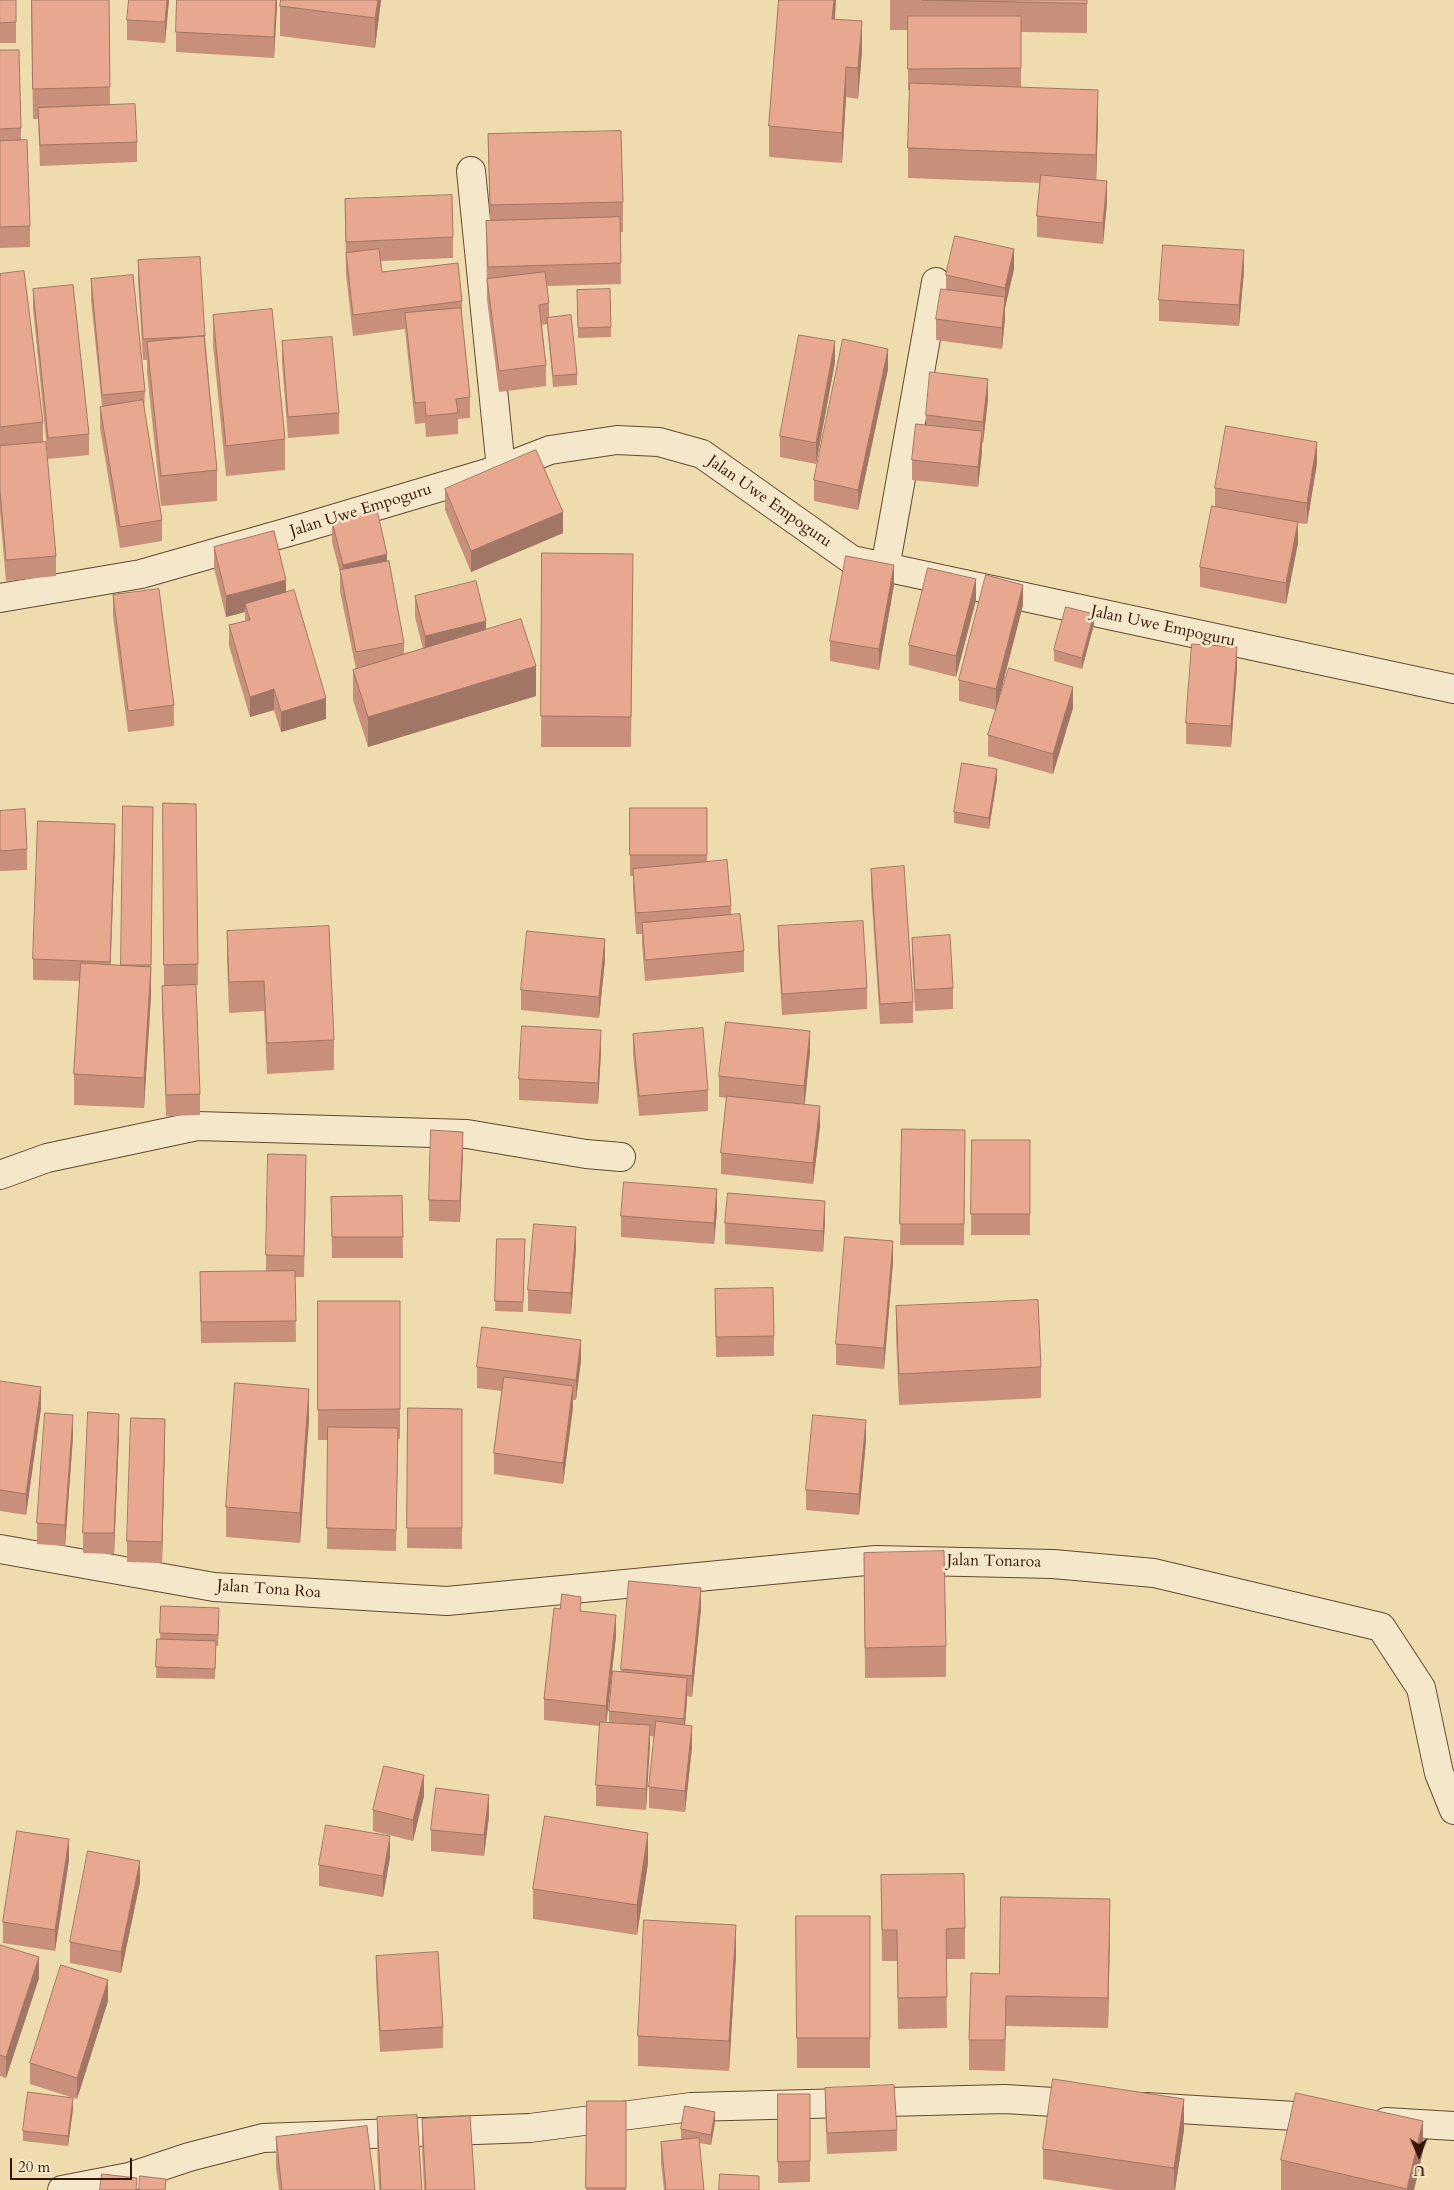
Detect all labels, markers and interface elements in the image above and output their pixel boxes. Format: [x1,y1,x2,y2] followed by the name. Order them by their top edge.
[703,452,835,552] street label: Jalan Uwe Empoguru
[288,480,434,542] street label: Jalan Uwe Empoguru
[1089,602,1237,652] street label: Jalan Uwe Empoguru
[947,1552,1041,1572] street label: Jalan Tonaroa
[216,1577,322,1603] street label: Jalan Tona Roa
[1394,2130,1444,2180] north arrow
[12,2148,135,2180] scale bar
[18,2157,50,2177] text: 20 m
[1413,2161,1425,2180] text: U

